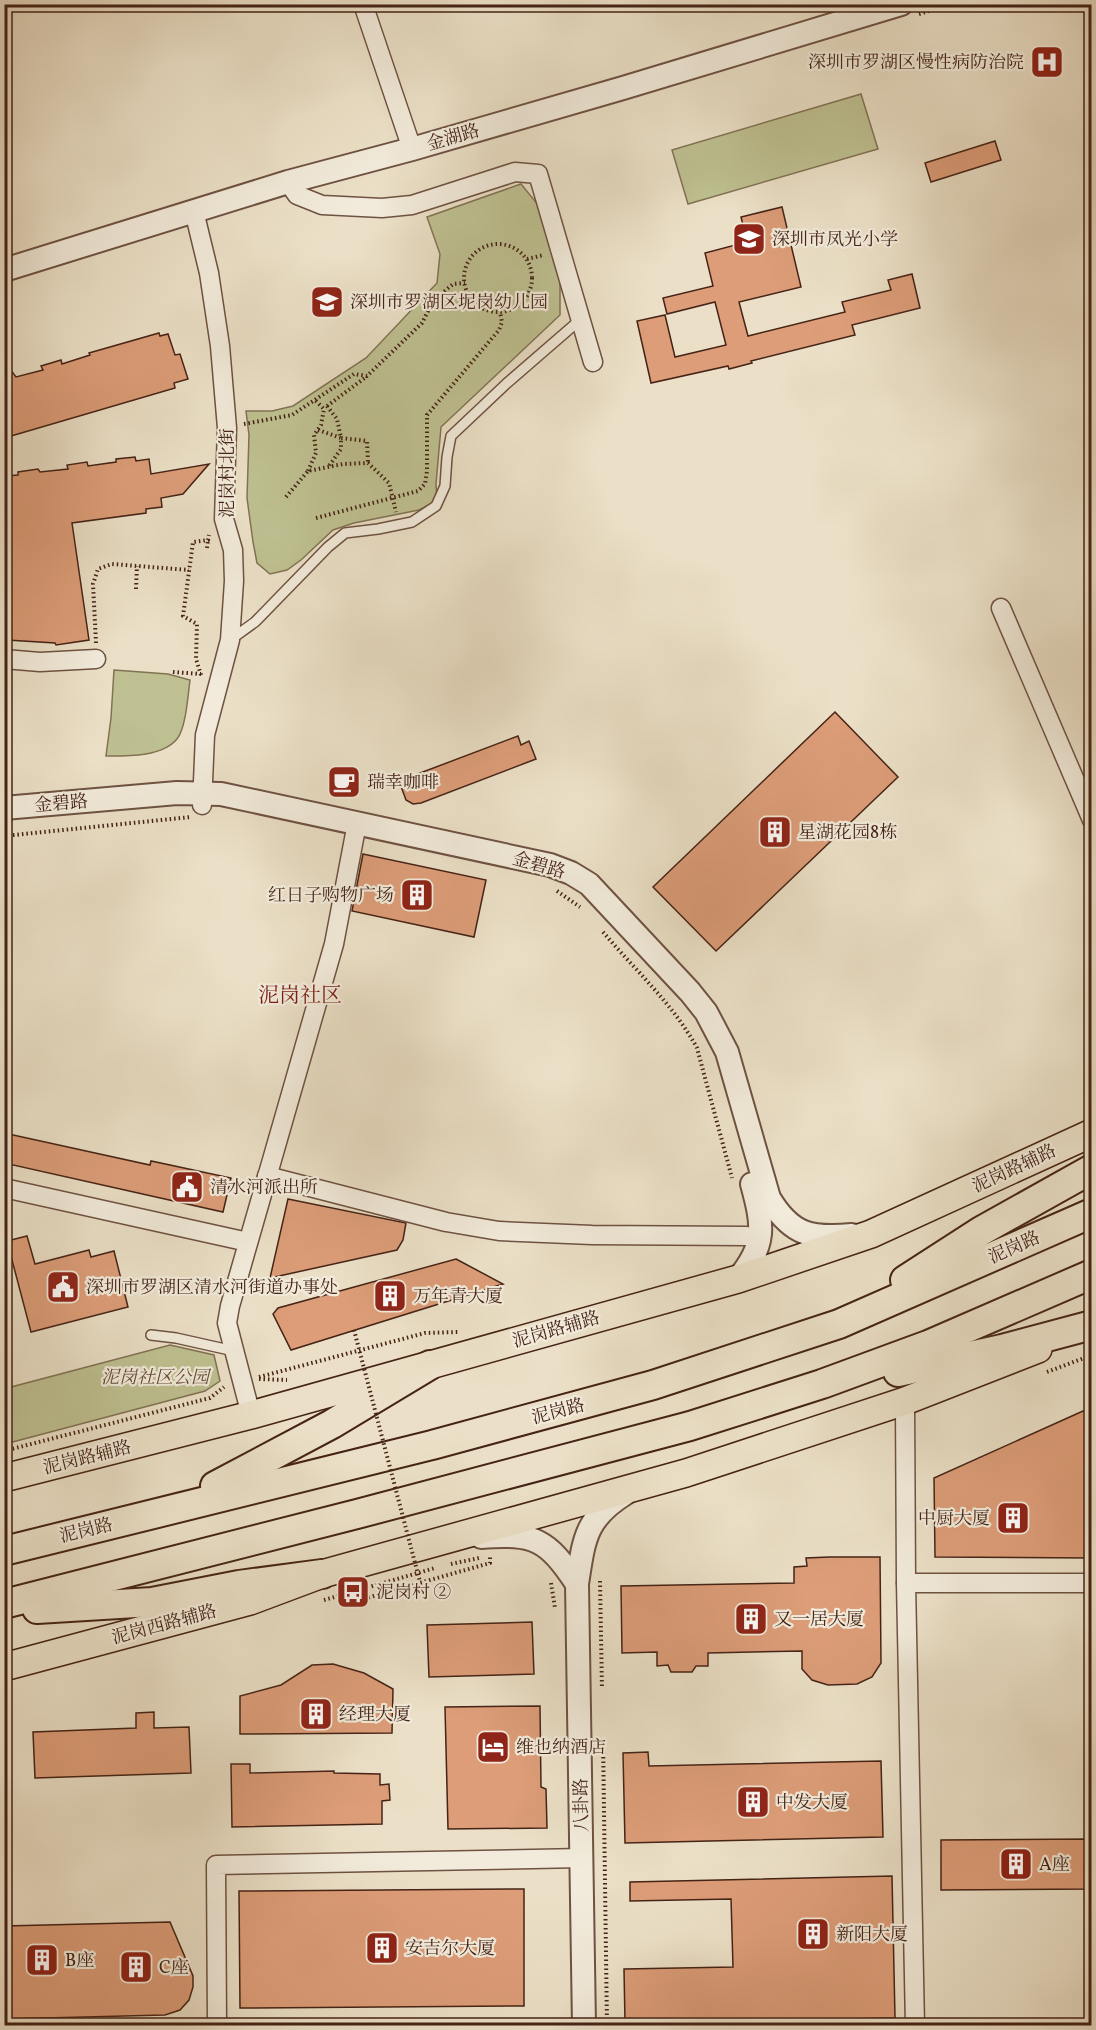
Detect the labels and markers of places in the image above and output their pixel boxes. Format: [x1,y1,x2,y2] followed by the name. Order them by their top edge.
[1029,44,1065,80] hospital icon: 深圳市罗湖区慢性病防治院
[808,51,1024,76] place label: 深圳市罗湖区慢性病防治院
[731,221,767,257] school or university icon: 深圳市凤光小学
[772,228,898,253] place label: 深圳市凤光小学
[309,284,345,320] school or university icon: 深圳市罗湖区坭岗幼儿园
[350,291,548,316] place label: 深圳市罗湖区坭岗幼儿园
[326,764,362,800] cafe icon: 瑞幸咖啡
[367,771,439,796] place label: 瑞幸咖啡
[757,814,793,850] building icon: 星湖花园8栋
[798,821,897,846] place label: 星湖花园8栋
[399,877,435,913] building icon: 红日子购物广场
[268,884,394,909] place label: 红日子购物广场
[169,1169,205,1205] public building icon: 清水河派出所
[210,1176,318,1201] place label: 清水河派出所
[45,1269,81,1305] public building icon: 深圳市罗湖区清水河街道办事处
[86,1276,338,1301] place label: 深圳市罗湖区清水河街道办事处
[372,1278,408,1314] building icon: 万年青大厦
[413,1285,503,1310] place label: 万年青大厦
[995,1500,1031,1536] building icon: 中厨大厦
[918,1507,990,1532] place label: 中厨大厦
[335,1574,371,1610] bus stop icon: 泥岗村 ②
[376,1581,452,1606] place label: 泥岗村 ②
[733,1601,769,1637] building icon: 又一居大厦
[774,1608,864,1633] place label: 又一居大厦
[298,1696,334,1732] building icon: 经理大厦
[339,1703,411,1728] place label: 经理大厦
[475,1729,511,1765] hotel icon: 维也纳酒店
[516,1736,606,1761] place label: 维也纳酒店
[735,1784,771,1820] building icon: 中发大厦
[776,1791,848,1816] place label: 中发大厦
[998,1846,1034,1882] building icon: A座
[1039,1853,1070,1878] place label: A座
[795,1916,831,1952] building icon: 新阳大厦
[836,1923,908,1948] place label: 新阳大厦
[364,1930,400,1966] building icon: 安吉尔大厦
[405,1937,495,1962] place label: 安吉尔大厦
[24,1942,60,1978] building icon: B座
[65,1949,94,1974] place label: B座
[118,1949,154,1985] building icon: C座
[159,1956,189,1981] place label: C座

